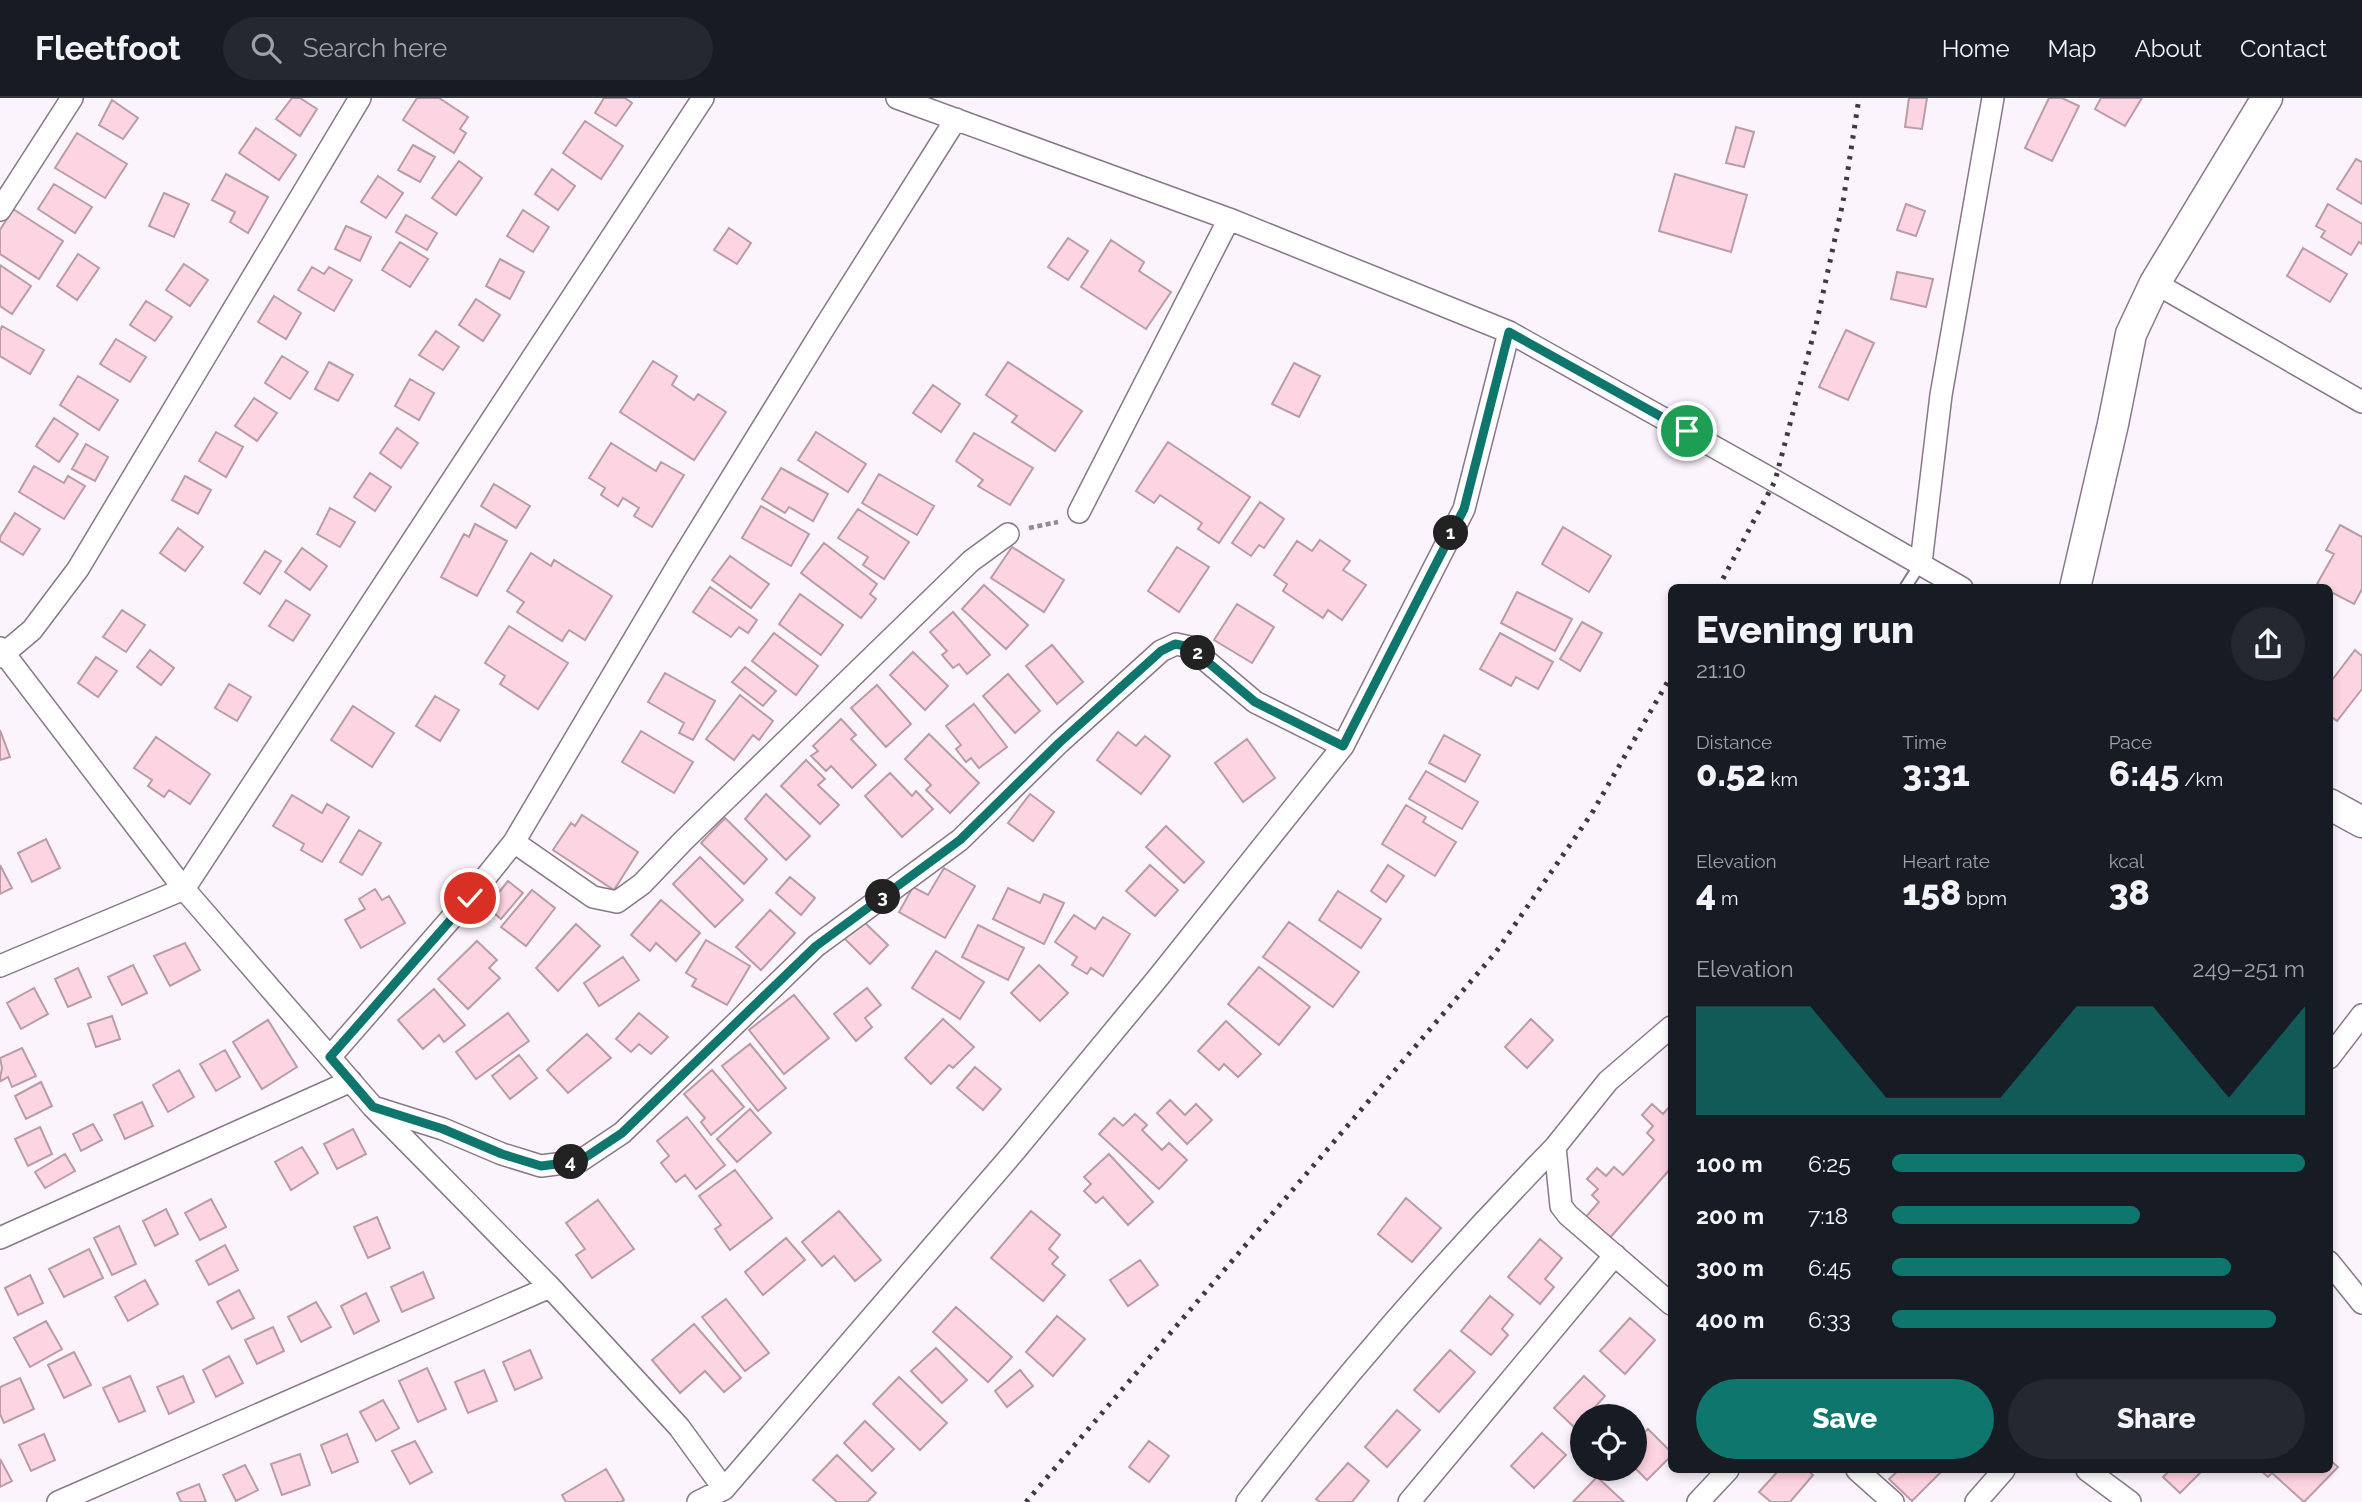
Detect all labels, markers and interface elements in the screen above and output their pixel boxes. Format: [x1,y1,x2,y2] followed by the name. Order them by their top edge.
[223,17,713,80] search box
[35,29,181,68] text: Fleetfoot
[247,29,285,67] icon: search
[303,33,447,63] text: Search here
[1942,34,2010,63] text: Home
[2048,34,2096,63] text: Map
[2134,34,2202,63] text: About
[2240,34,2327,63] text: Contact
[1657,401,1717,461] pin
[1668,412,1706,450] icon: arrive
[1434,516,1468,550] pin: 1
[1446,521,1455,543] text: 1
[1696,607,1914,652] text: Evening run
[2231,607,2305,681] button: share
[1180,636,1216,670] pin: 2
[1192,641,1203,663] text: 2
[1696,656,1746,683] text: 21:10
[1696,731,1772,753] text: Distance
[1902,731,1947,753] text: Time
[2109,731,2152,753] text: Pace
[1696,753,1766,794] text: 0.52
[1902,753,1970,794] text: 3:31
[2109,753,2179,794] text: 6:45
[1766,768,1798,790] text: km
[2179,768,2223,790] text: /km
[1696,850,1777,872] text: Elevation
[1902,850,1990,872] text: Heart rate
[2109,850,2144,872] text: kcal
[440,868,500,928] pin
[1696,872,1716,913] text: 4
[1902,872,1961,913] text: 158
[2109,872,2150,913] text: 38
[451,879,489,917] icon: check
[866,880,900,914] pin: 3
[877,885,888,907] text: 3
[1716,887,1739,909] text: m
[1961,887,2007,909] text: bpm
[1696,955,1794,982] text: Elevation
[2193,955,2305,982] text: 249–251 m
[554,1144,588,1180] pin: 4
[565,1150,576,1172] text: 4
[1696,1150,1763,1177] text: 100 m
[1808,1150,1851,1177] text: 6:25
[1696,1202,1764,1229] text: 200 m
[1808,1202,1848,1229] text: 7:18
[1696,1254,1764,1281] text: 300 m
[1808,1254,1851,1281] text: 6:45
[1696,1306,1764,1333] text: 400 m
[1808,1306,1851,1333] text: 6:33
[1696,1379,1994,1459] button: Save
[2008,1379,2305,1459] button: Share
[1570,1404,1647,1481] map controls
[1570,1404,1647,1481] button: locate

